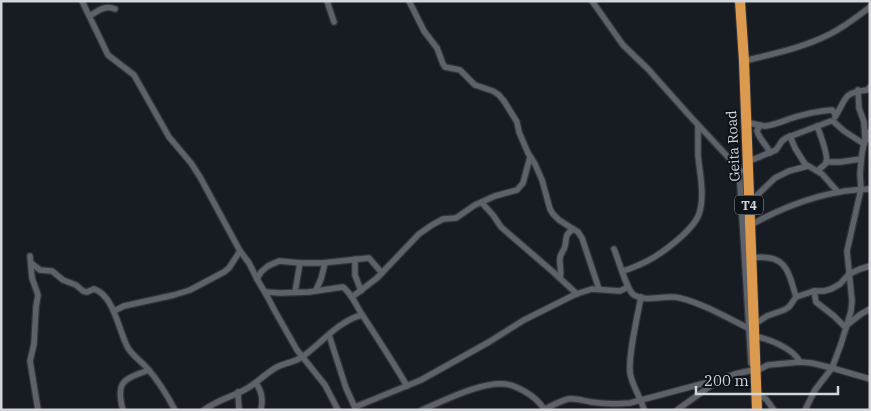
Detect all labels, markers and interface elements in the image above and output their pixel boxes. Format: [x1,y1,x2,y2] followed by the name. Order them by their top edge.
[722,109,744,182] street label: Geita Road
[735,196,763,214] road number: T4
[696,364,838,396] scale bar
[704,371,749,390] text: 200 m

